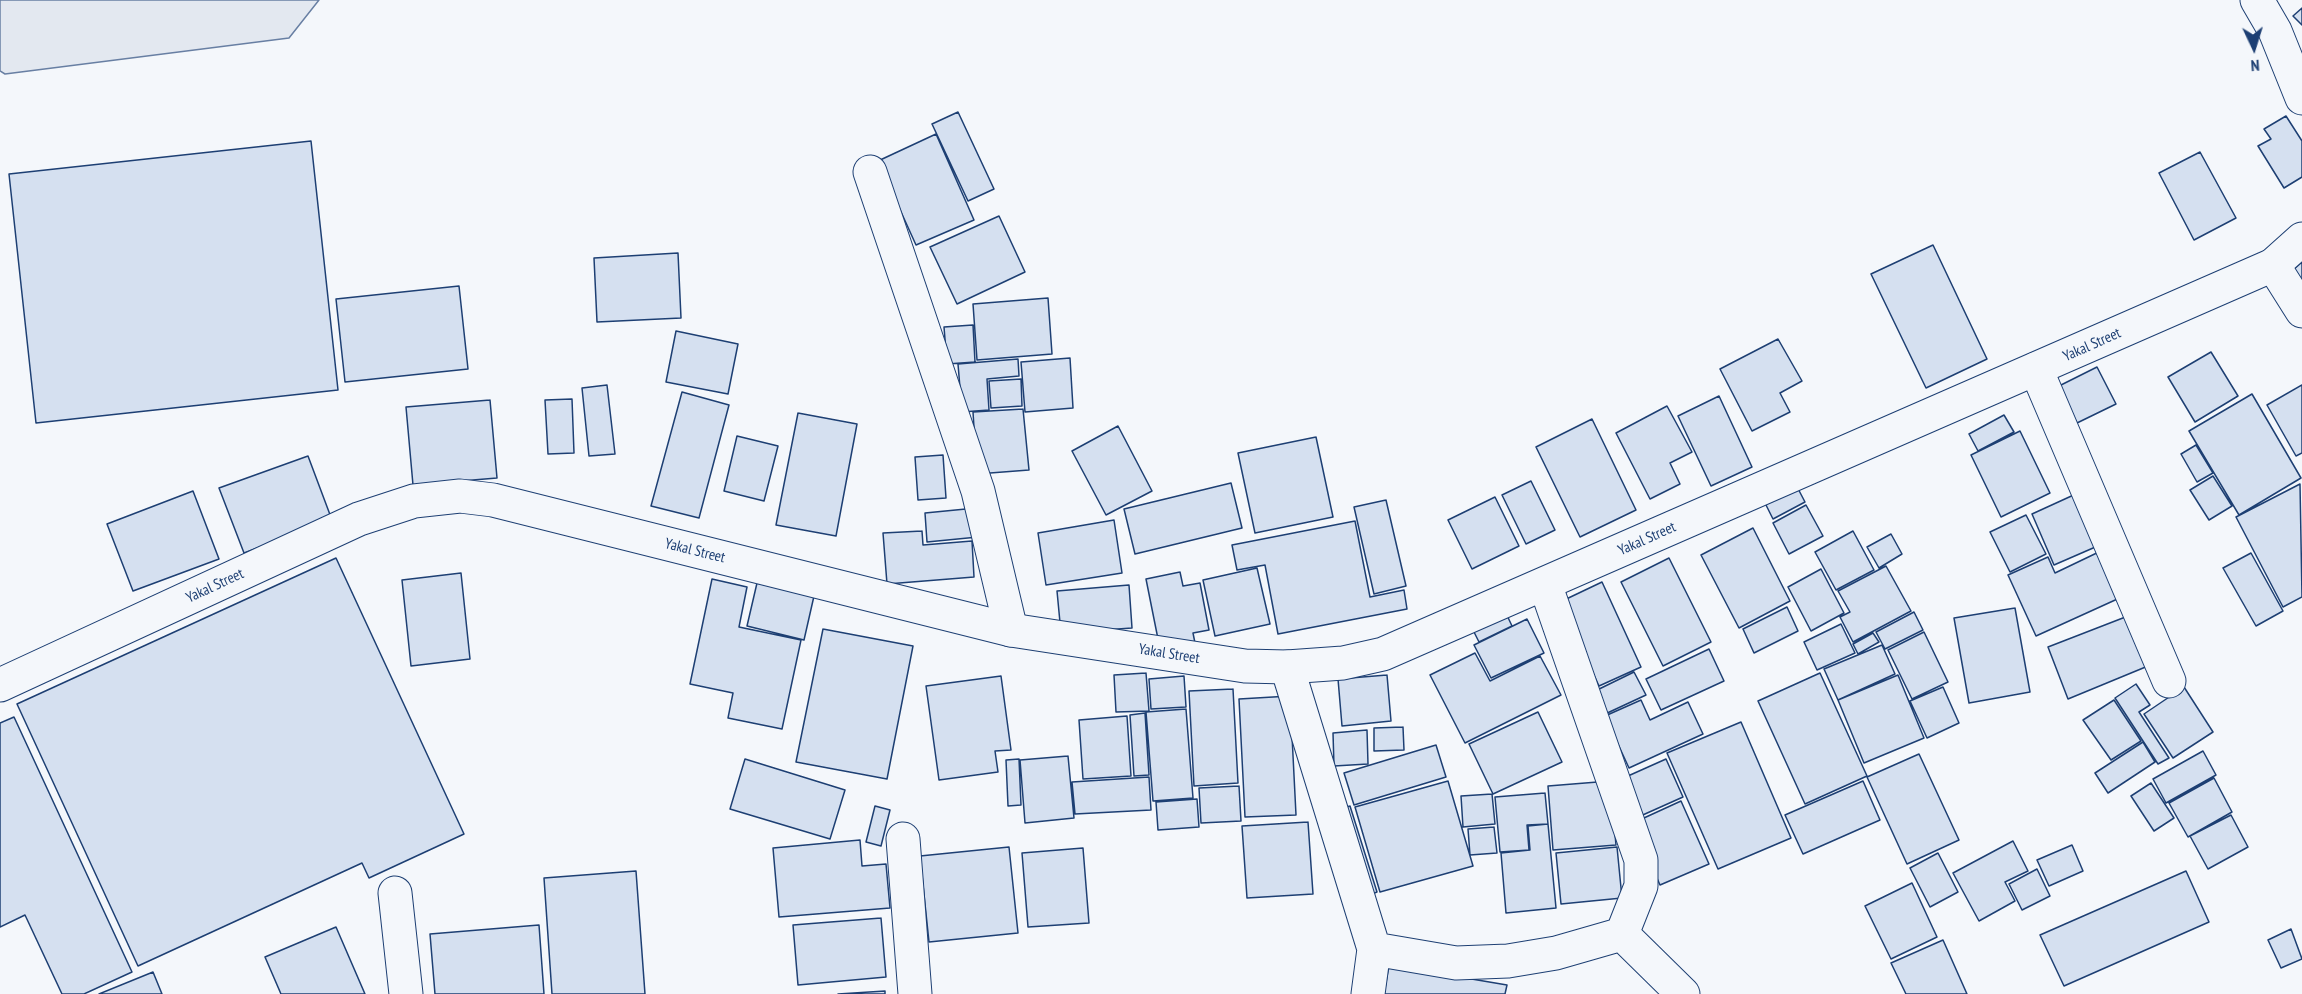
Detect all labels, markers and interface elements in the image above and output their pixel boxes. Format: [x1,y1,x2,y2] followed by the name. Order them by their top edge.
[2224,18,2284,78] north arrow
[2250,56,2260,76] text: N
[2060,324,2124,366] street label: Yakal Street
[1615,518,1679,560] street label: Yakal Street
[663,535,727,567] street label: Yakal Street
[183,565,247,607] street label: Yakal Street
[1137,640,1201,668] street label: Yakal Street

